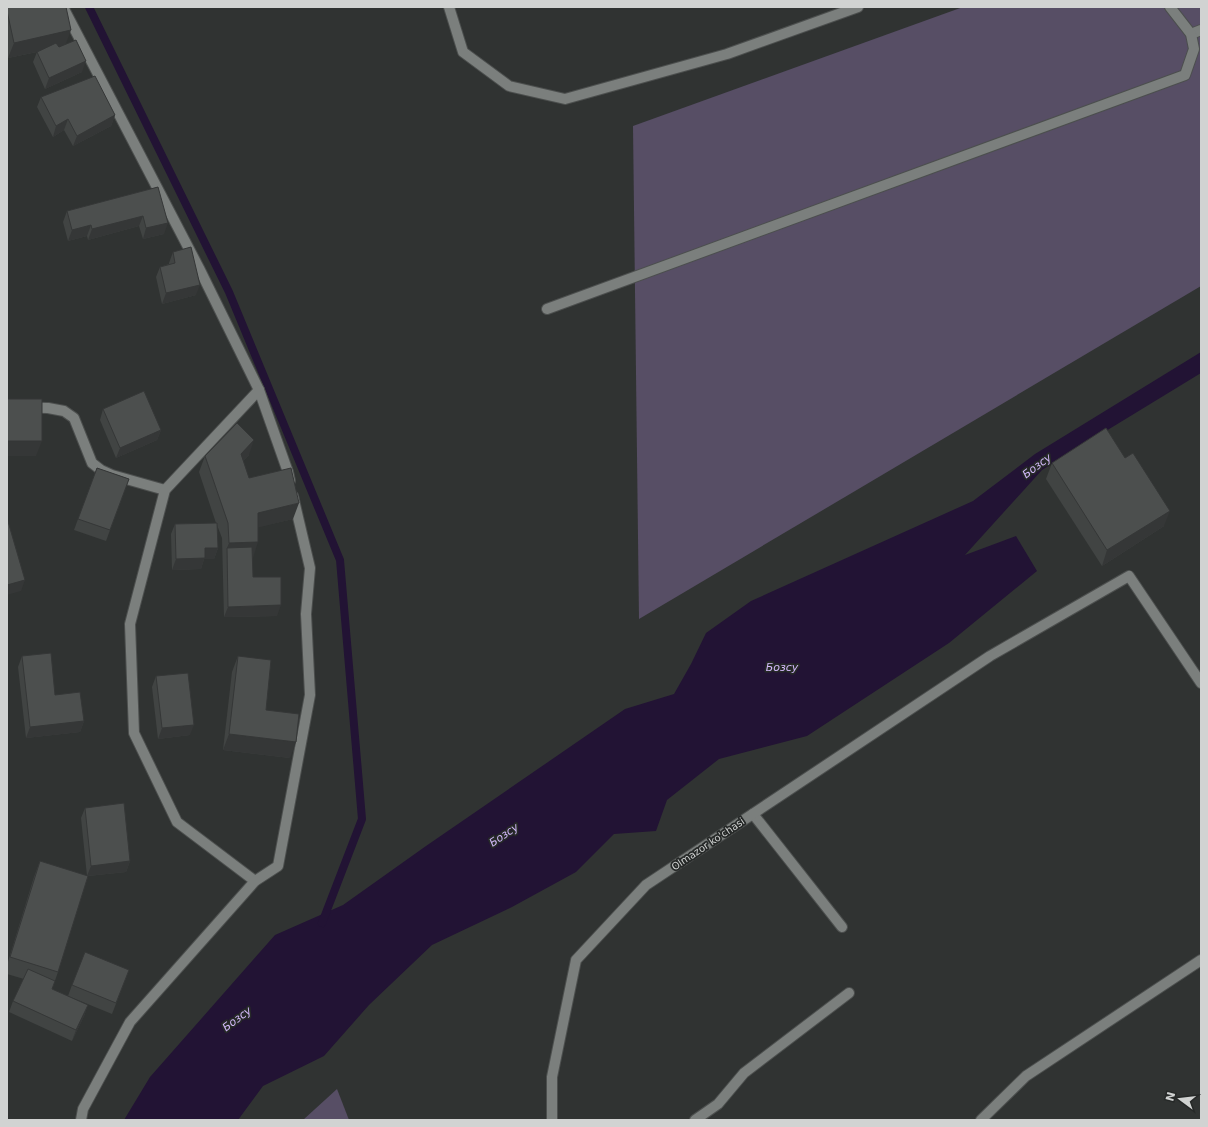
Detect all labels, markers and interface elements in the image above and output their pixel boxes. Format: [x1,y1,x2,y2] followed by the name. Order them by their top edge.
[1020,451,1054,481] water label: Бозсу
[766,661,799,674] water label: Бозсу
[670,816,746,872] street label: Olmazor ko'chasi
[487,820,522,850] water label: Бозсу
[220,1004,254,1034] water label: Бозсу
[1160,1079,1200,1119] north arrow
[1163,1090,1178,1103] text: N

